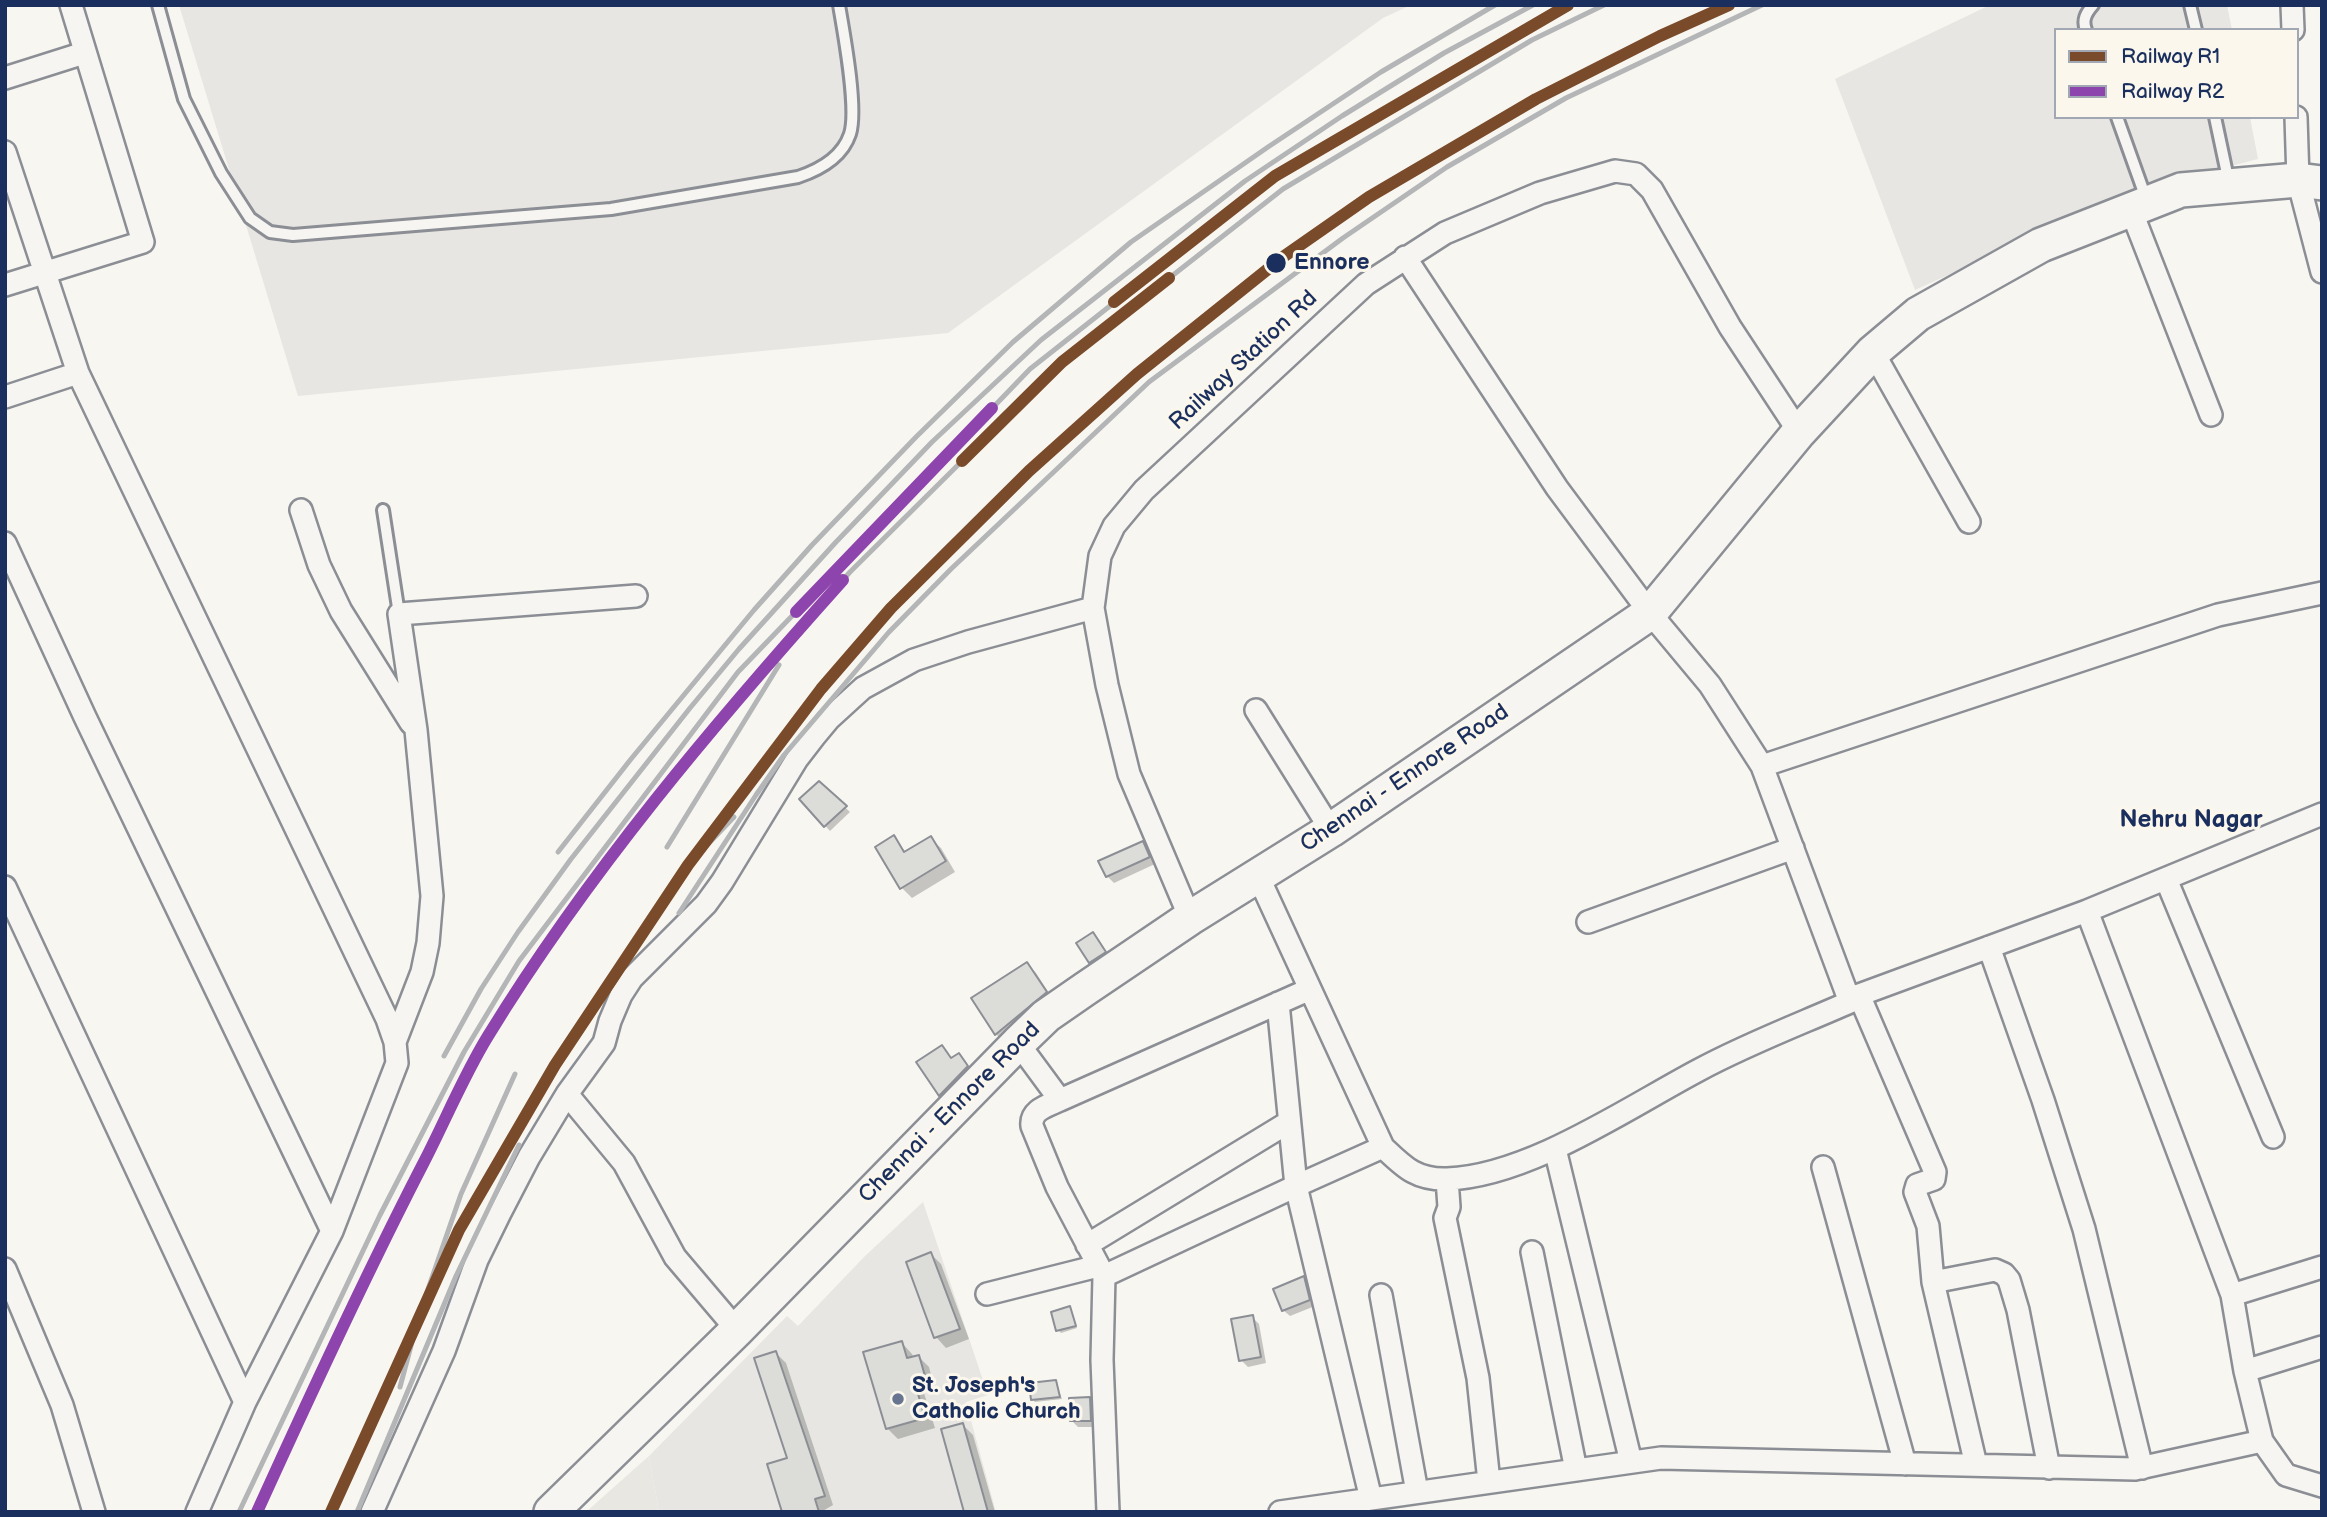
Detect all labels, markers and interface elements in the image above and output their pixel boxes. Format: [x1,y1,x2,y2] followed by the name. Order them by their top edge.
[2054,28,2299,119] legend
[2121,44,2220,69] text: Railway R1
[2121,79,2224,104] text: Railway R2
[1294,249,1370,277] place label: Ennore
[1264,251,1288,275] marker: Ennore
[1164,285,1324,437] street label: Railway Station Rd
[1296,699,1514,859] street label: Chennai - Ennore Road
[2119,807,2263,835] district label: Nehru Nagar
[853,1016,1047,1210] street label: Chennai - Ennore Road
[912,1372,1081,1426] place label: St. Joseph's Catholic Church
[890,1391,906,1407] marker: St. Joseph's Catholic Church

